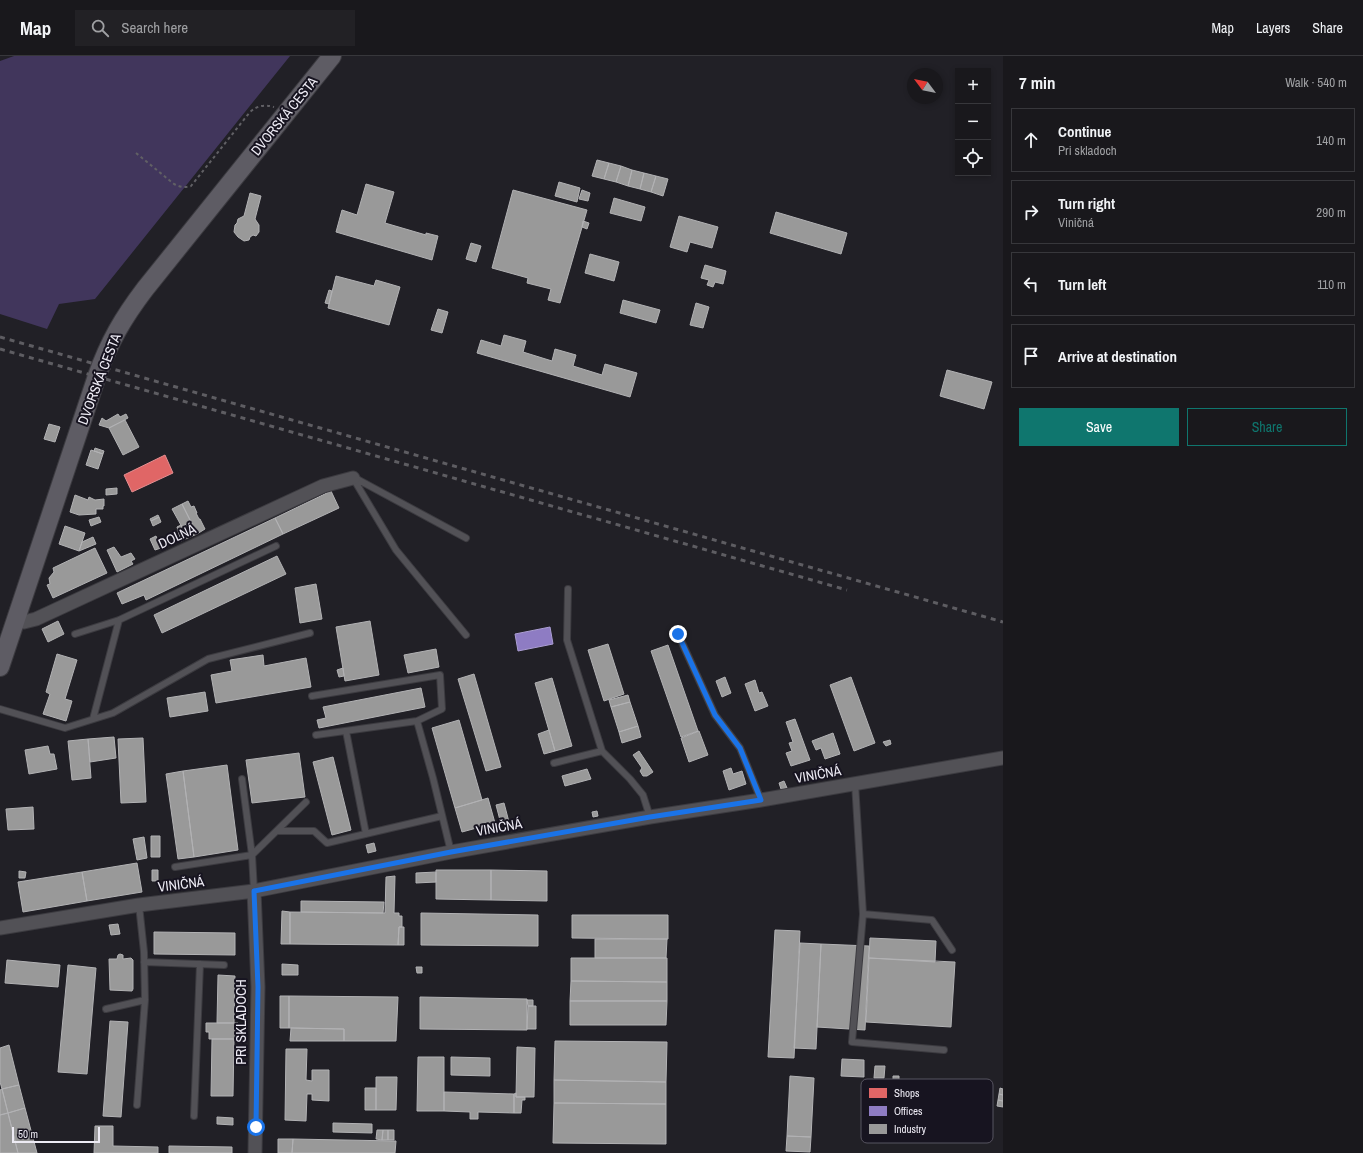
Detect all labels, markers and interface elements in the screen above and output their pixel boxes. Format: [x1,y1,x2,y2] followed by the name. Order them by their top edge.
[75,10,355,46] search box
[20,15,51,41] text: Map
[89,17,111,39] icon: search
[121,17,188,38] text: Search here
[1212,19,1234,37] text: Map
[1256,19,1290,37] text: Layers
[1312,19,1343,37] text: Share
[907,68,943,104] north arrow
[955,68,991,176] map controls
[955,68,991,104] button: +
[1019,71,1055,94] text: 7 min
[247,73,321,159] street label: DVORSKÁ CESTA
[1285,74,1347,91] text: Walk · 540 m
[955,104,991,140] button: −
[1058,121,1111,142] text: Continue
[1020,129,1042,151] icon: ahead
[1316,132,1346,149] text: 140 m
[955,140,991,176] button: locate
[1058,142,1117,159] text: Pri skladoch
[1058,193,1115,214] text: Turn right
[1020,201,1042,223] icon: right
[1316,204,1346,221] text: 290 m
[1058,214,1094,231] text: Viničná
[1020,273,1042,295] icon: left
[1058,274,1106,295] text: Turn left
[1317,276,1346,293] text: 110 m
[73,331,125,427] street label: DVORSKÁ CESTA
[1020,345,1042,367] icon: arrive
[1058,346,1177,367] text: Arrive at destination
[1019,408,1179,446] button: Save
[1187,408,1347,446] button: Share
[155,519,199,553] street label: DOLNÁ
[669,625,687,643] route end
[794,761,843,787] street label: VINIČNÁ
[475,814,524,840] street label: VINIČNÁ
[157,872,206,896] street label: VINIČNÁ
[232,979,250,1065] street label: PRI SKLADOCH
[861,1079,993,1143] legend
[894,1086,920,1100] text: Shops
[894,1104,923,1118] text: Offices
[247,1118,265,1136] route start
[894,1122,927,1136] text: Industry
[12,1125,100,1144] scale bar
[18,1127,38,1141] text: 50 m

